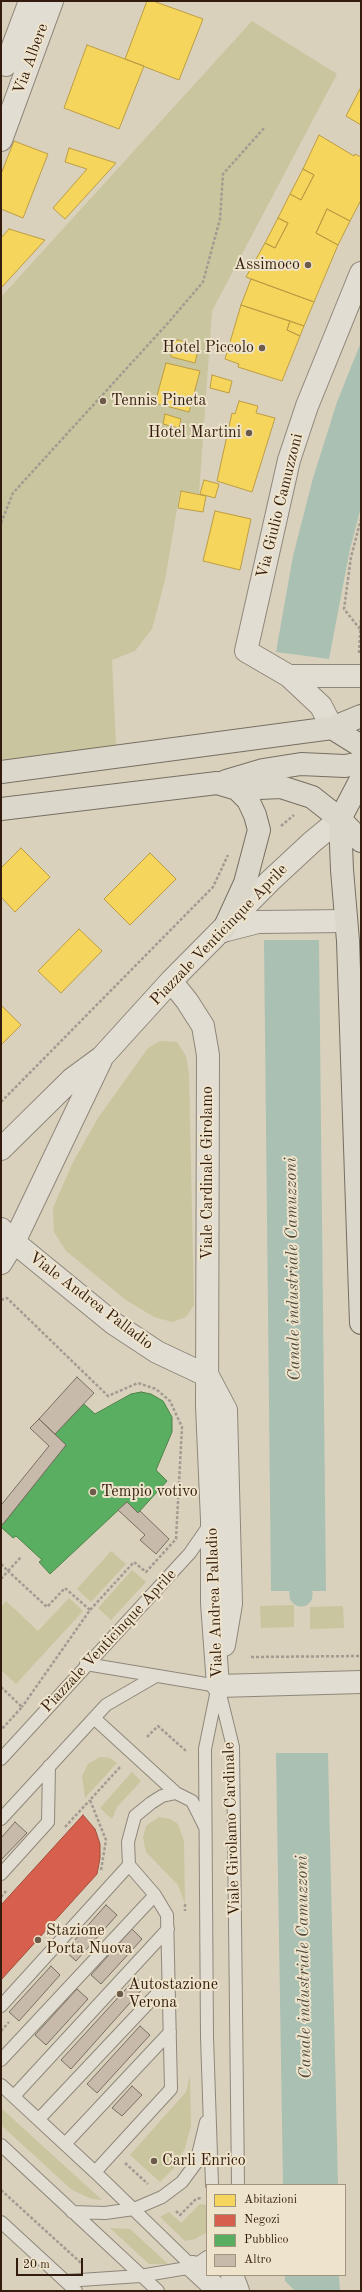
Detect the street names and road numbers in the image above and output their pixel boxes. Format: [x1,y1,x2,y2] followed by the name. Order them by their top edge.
[9,21,53,97] street label: Via Albere
[253,432,307,580] street label: Via Giulio Camuzzoni
[146,860,292,1010] street label: Piazzale Venticinque Aprile
[198,1086,218,1260] street label: Viale Cardinale Girolamo
[25,1248,157,1354] street label: Viale Andrea Palladio
[203,1527,227,1679] street label: Viale Andrea Palladio
[37,1565,181,1717] street label: Piazzale Venticinque Aprile
[219,1742,245,1916] street label: Viale Girolamo Cardinale

